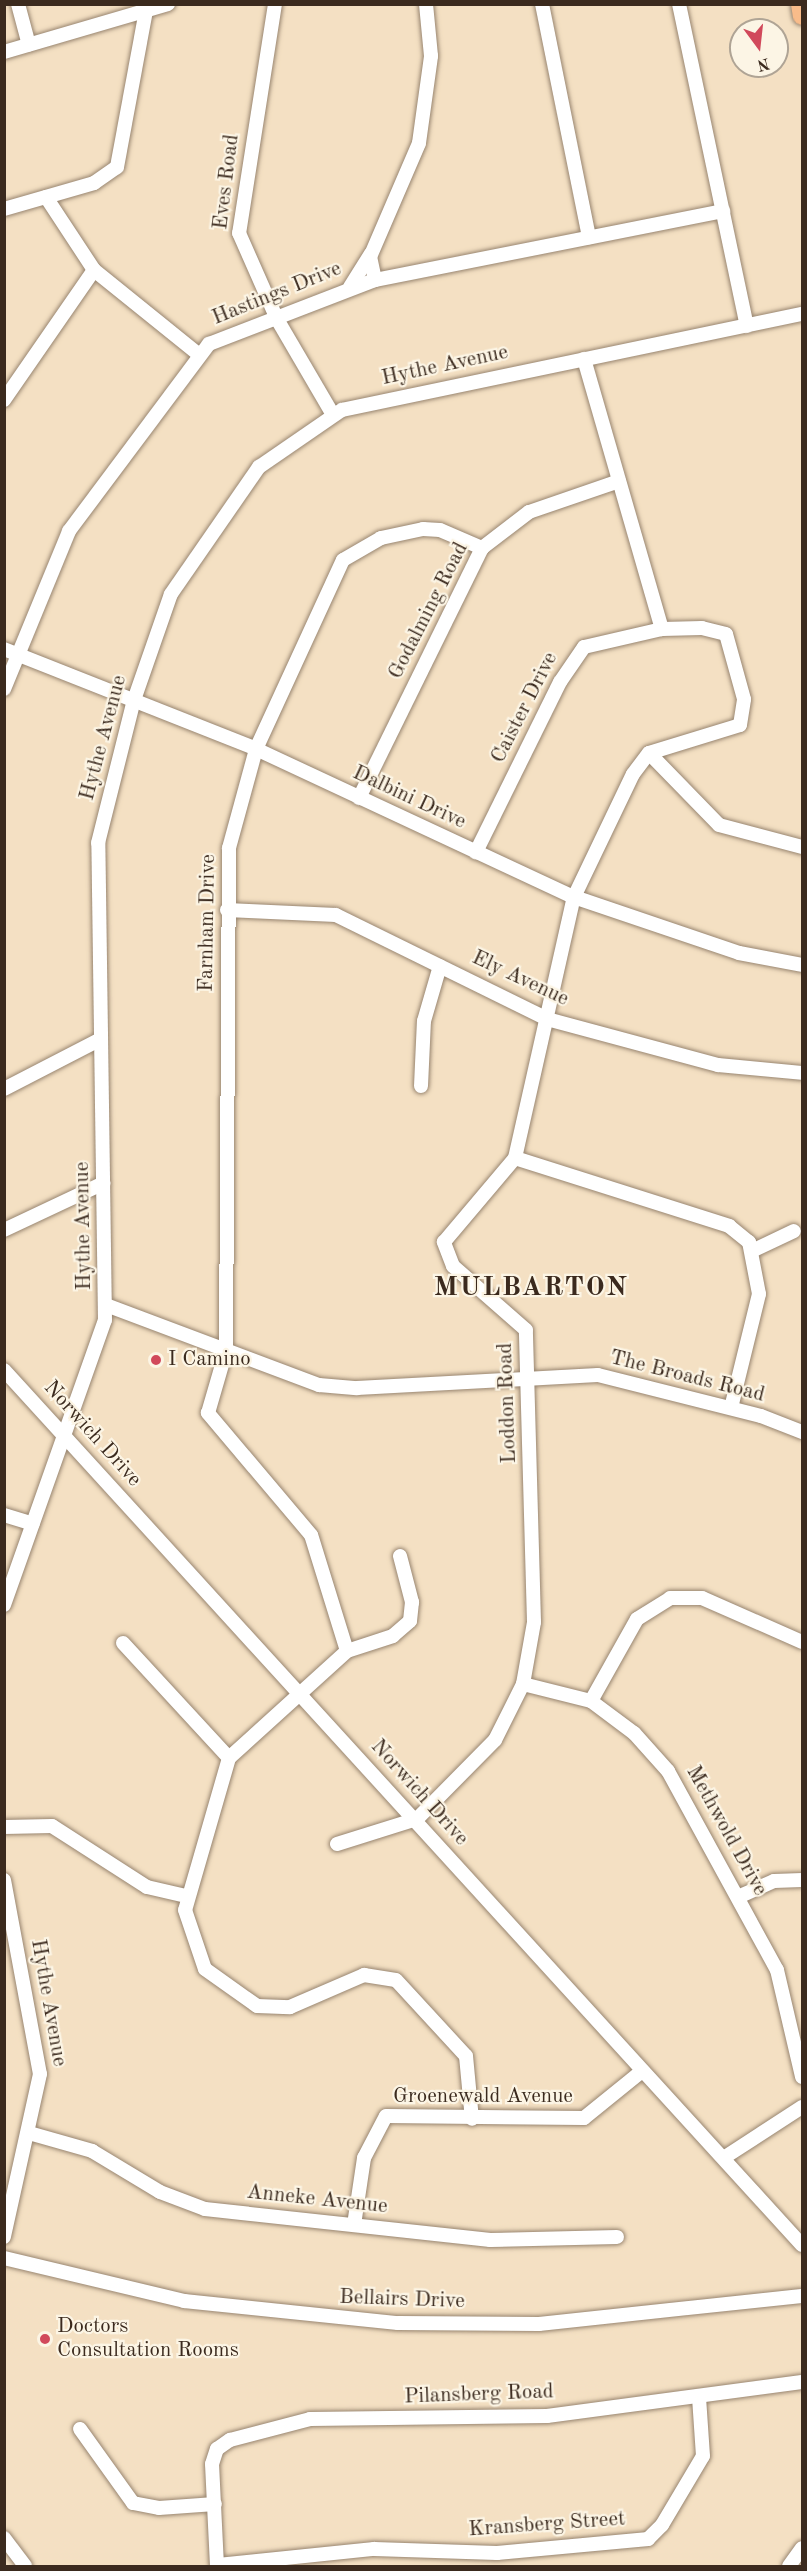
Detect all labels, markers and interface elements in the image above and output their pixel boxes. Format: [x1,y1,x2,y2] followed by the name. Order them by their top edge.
[729,18,789,78] north arrow
[755,54,771,73] text: N
[209,133,245,231] street label: Eves Road
[209,257,345,331] street label: Hastings Drive
[379,340,511,392] street label: Hythe Avenue
[384,538,474,684] street label: Godalming Road
[486,648,564,768] street label: Caister Drive
[75,673,133,803] street label: Hythe Avenue
[348,761,470,835] street label: Dalbini Drive
[194,854,222,992] street label: Farnham Drive
[468,946,572,1012] street label: Ely Avenue
[70,1161,98,1291] street label: Hythe Avenue
[434,1272,628,1304] district label: MULBARTON
[493,1342,523,1464] street label: Loddon Road
[607,1346,767,1408] street label: The Broads Road
[168,1347,251,1373] place label: I Camino
[149,1353,163,1367] marker: I Camino
[38,1376,146,1492] street label: Norwich Drive
[365,1735,473,1851] street label: Norwich Drive
[680,1762,772,1900] street label: Methwold Drive
[24,1937,72,2069] street label: Hythe Avenue
[393,2084,573,2110] street label: Groenewald Avenue
[245,2180,389,2220] street label: Anneke Avenue
[339,2285,465,2315] street label: Bellairs Drive
[57,2314,239,2364] place label: Doctors Consultation Rooms
[38,2332,52,2346] marker: Doctors Consultation Rooms
[404,2380,554,2410] street label: Pilansberg Road
[468,2507,626,2543] street label: Kransberg Street

